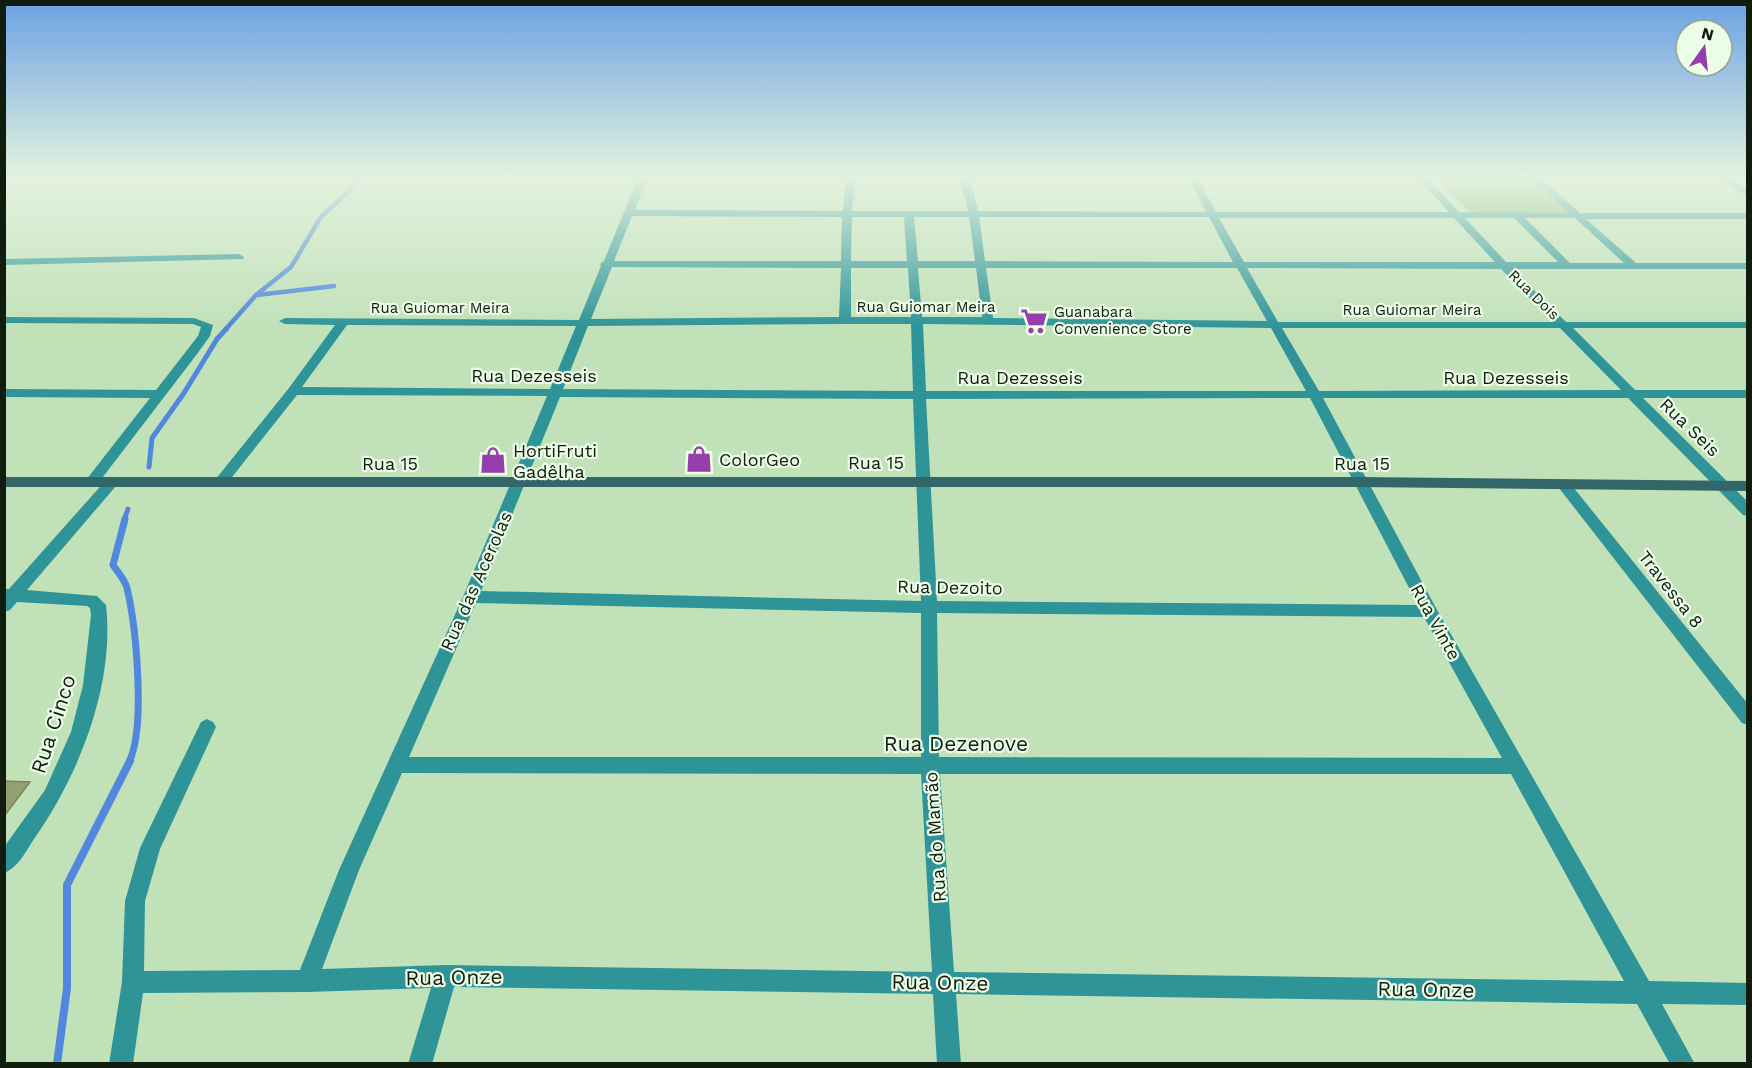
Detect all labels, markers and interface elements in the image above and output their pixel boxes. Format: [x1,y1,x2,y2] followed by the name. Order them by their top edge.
[1674,18,1734,78] north arrow
[1700,23,1716,45] text: N
[1505,266,1563,324] street label: Rua Dois
[857,298,996,316] street label: Rua Guiomar Meira
[371,299,510,317] street label: Rua Guiomar Meira
[1343,301,1482,319] street label: Rua Guiomar Meira
[1054,303,1192,338] place label: Guanabara Convenience Store
[1019,306,1049,336] supermarket icon: Guanabara Convenience Store
[471,365,597,386] street label: Rua Dezesseis
[957,367,1083,388] street label: Rua Dezesseis
[1443,367,1569,388] street label: Rua Dezesseis
[1656,393,1724,461] street label: Rua Seis
[513,440,597,482] place label: HortiFruti Gadêlha
[684,444,714,474] shop icon: ColorGeo
[478,445,508,475] shop icon: HortiFruti Gadêlha
[719,449,800,470] place label: ColorGeo
[848,452,904,473] street label: Rua 15
[362,453,418,474] street label: Rua 15
[1334,453,1390,474] street label: Rua 15
[436,508,516,654] street label: Rua das Acerolas
[1634,546,1708,632] street label: Travessa 8
[897,576,1003,598] street label: Rua Dezoito
[1407,580,1465,664] street label: Rua Vinte
[25,671,81,777] street label: Rua Cinco
[884,731,1028,756] street label: Rua Dezenove
[920,771,950,903] street label: Rua do Mamão
[405,964,503,990] street label: Rua Onze
[891,969,989,995] street label: Rua Onze
[1377,976,1475,1002] street label: Rua Onze

